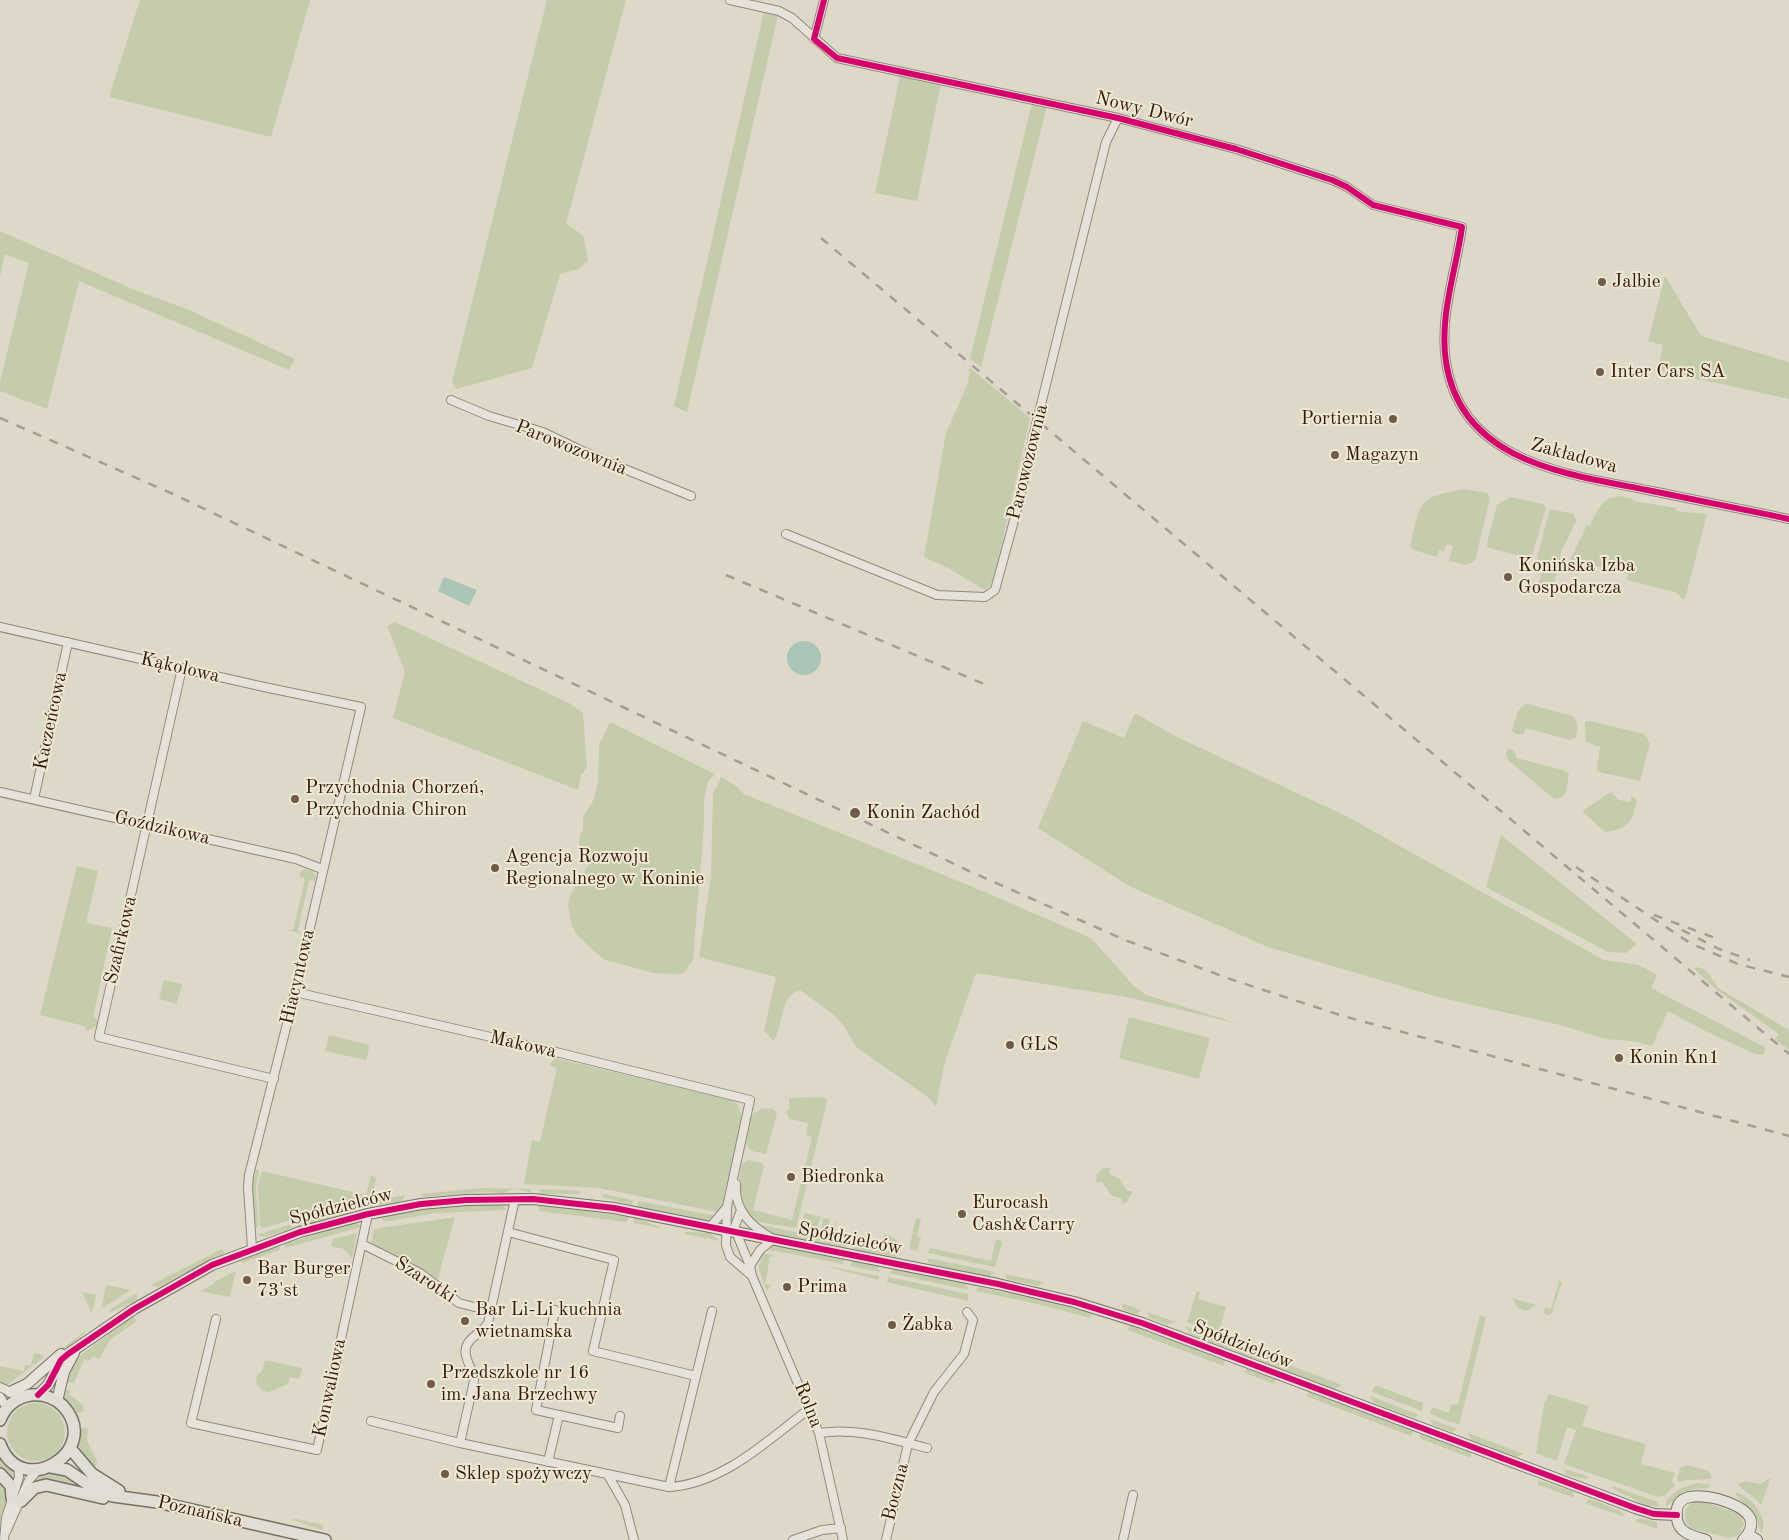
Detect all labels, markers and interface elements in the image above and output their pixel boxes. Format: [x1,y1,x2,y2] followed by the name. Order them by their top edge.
[1093,87,1195,133] street label: Nowy Dwór
[1612,271,1660,293] place label: Jalbie
[1596,276,1608,288] marker: Jalbie
[1610,361,1726,383] place label: Inter Cars SA
[1594,366,1606,378] marker: Inter Cars SA
[1003,402,1053,522] street label: Parowozownia
[1301,408,1383,430] place label: Portiernia
[1387,413,1399,425] marker: Portiernia
[512,415,630,481] street label: Parowozownia
[1528,433,1620,479] street label: Zakładowa
[1345,444,1419,466] place label: Magazyn
[1329,449,1341,461] marker: Magazyn
[1518,555,1635,599] place label: Konińska Izba Gospodarcza
[1502,571,1514,583] marker: Konińska Izba Gospodarcza
[138,648,222,688] street label: Kąkolowa
[29,670,73,772] street label: Kaczeńcowa
[305,777,484,821] place label: Przychodnia Chorzeń, Przychodnia Chiron
[289,793,301,805] marker: Przychodnia Chorzeń, Przychodnia Chiron
[866,802,980,824] place label: Konin Zachód
[112,806,212,850] street label: Goździkowa
[848,806,862,820] marker: Konin Zachód
[505,846,704,890] place label: Agencja Rozwoju Regionalnego w Koninie
[489,862,501,874] marker: Agencja Rozwoju Regionalnego w Koninie
[100,894,142,986] street label: Szafirkowa
[276,927,320,1027] street label: Hiacyntowa
[487,1026,559,1064] street label: Makowa
[1020,1034,1058,1056] place label: GLS
[1004,1039,1016,1051] marker: GLS
[1629,1047,1719,1069] place label: Konin Kn1
[1613,1052,1625,1064] marker: Konin Kn1
[801,1166,885,1188] place label: Biedronka
[785,1171,797,1183] marker: Biedronka
[287,1183,395,1231] street label: Spółdzielców
[972,1192,1075,1236] place label: Eurocash Cash&Carry
[956,1208,968,1220] marker: Eurocash Cash&Carry
[796,1218,904,1260] street label: Spółdzielców
[390,1252,460,1308] street label: Szarotki
[257,1258,350,1302] place label: Bar Burger 73'st
[241,1274,253,1286] marker: Bar Burger 73'st
[797,1276,847,1298] place label: Prima
[781,1281,793,1293] marker: Prima
[475,1299,622,1343] place label: Bar Li-Li kuchnia wietnamska
[902,1314,953,1336] place label: Żabka
[459,1315,471,1327] marker: Bar Li-Li kuchnia wietnamska
[1190,1315,1296,1375] street label: Spółdzielców
[886,1319,898,1331] marker: Żabka
[308,1336,352,1440] street label: Konwaliowa
[441,1362,598,1406] place label: Przedszkole nr 16 im. Jana Brzechwy
[425,1378,437,1390] marker: Przedszkole nr 16 im. Jana Brzechwy
[788,1379,828,1431] street label: Rolna
[878,1461,914,1523] street label: Boczna
[455,1463,592,1485] place label: Sklep spożywczy
[439,1468,451,1480] marker: Sklep spożywczy
[155,1491,245,1533] street label: Poznańska

